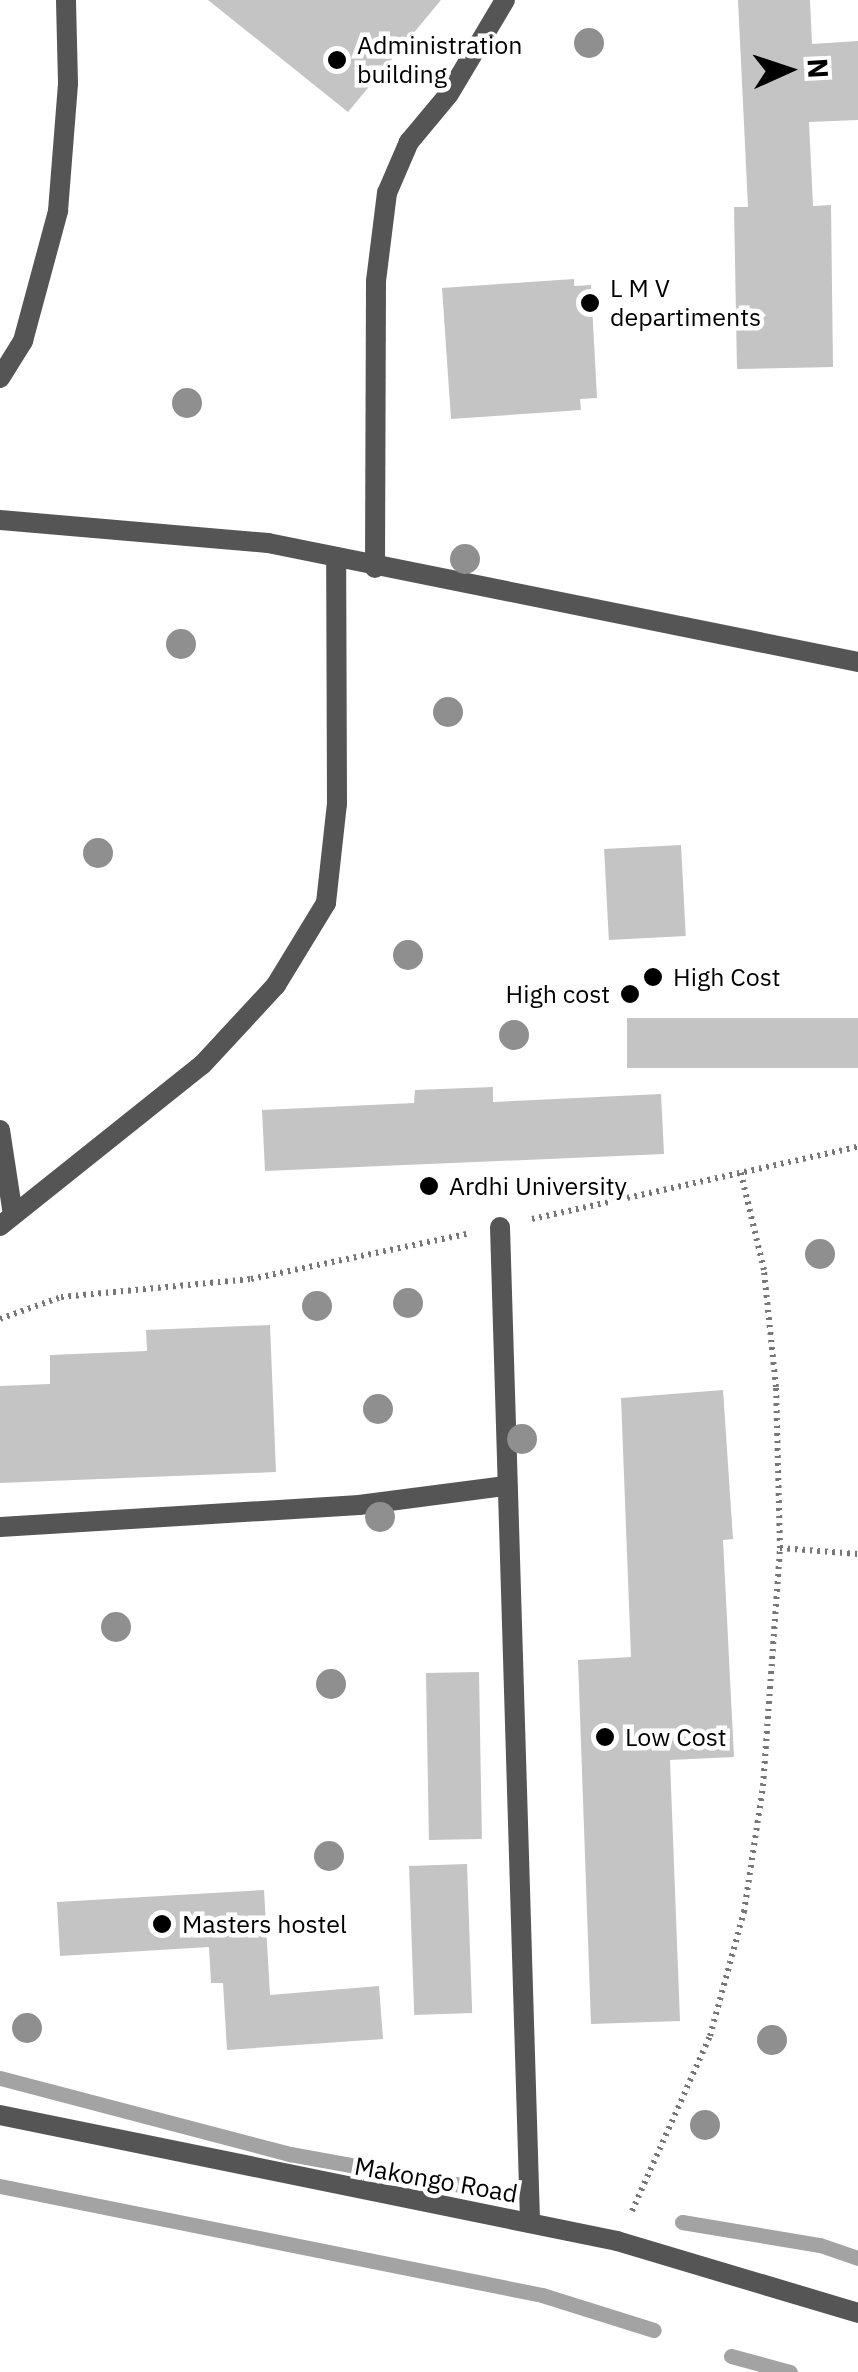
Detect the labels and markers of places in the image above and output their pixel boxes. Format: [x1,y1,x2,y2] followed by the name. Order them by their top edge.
[357,31,522,90] place label: Administration building
[326,49,348,71] marker: Administration building
[610,274,761,333] place label: L M V departiments
[579,292,601,314] marker: L M V departiments
[673,962,781,992] place label: High Cost
[642,966,664,988] marker: High Cost
[506,979,610,1009] place label: High cost
[619,983,641,1005] marker: High cost
[449,1171,627,1201] place label: Ardhi University
[418,1175,440,1197] marker: Ardhi University
[625,1722,727,1752] place label: Low Cost
[594,1726,616,1748] marker: Low Cost
[182,1909,347,1939] place label: Masters hostel
[151,1913,173,1935] marker: Masters hostel

